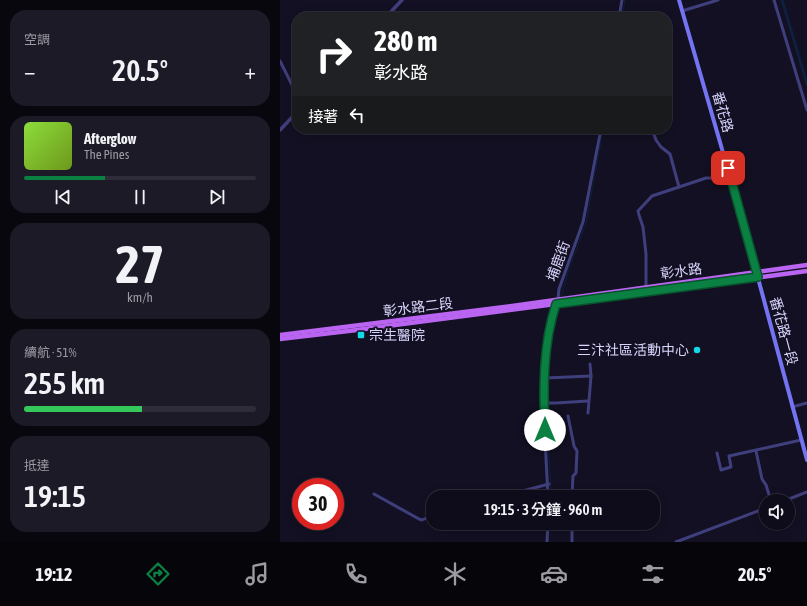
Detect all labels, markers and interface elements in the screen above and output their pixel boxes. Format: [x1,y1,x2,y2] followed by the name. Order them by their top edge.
[374,25,437,57] text: 280 m
[308,28,360,80] icon: right
[24,32,50,47] text: 空調
[112,53,168,87] text: 20.5°
[24,58,35,84] text: −
[245,58,256,84] text: +
[374,62,428,83] text: 彰水路
[710,90,736,134] street label: 番花路
[346,104,368,126] icon: left
[308,108,338,125] text: 接著
[84,130,137,147] text: Afterglow
[84,147,129,162] text: The Pines
[711,151,745,185] pin
[717,157,739,179] icon: arrive
[52,186,74,208] icon: previous
[129,186,151,208] icon: pause
[206,186,228,208] icon: next
[116,234,164,294] text: 27
[543,239,573,283] street label: 埔鹿街
[659,260,703,282] street label: 彰水路
[127,290,153,305] text: km/h
[382,295,454,319] street label: 彰水路二段
[767,295,801,367] street label: 番花路一段
[369,327,425,343] place label: 宗生醫院
[356,330,366,340] marker: 宗生醫院
[577,342,689,358] place label: 三汴社區活動中心
[24,345,77,360] text: 續航 · 51%
[692,345,702,355] marker: 三汴社區活動中心
[24,366,105,400] text: 255 km
[524,409,566,451] position arrow
[24,458,50,473] text: 抵達
[292,478,344,530] speed limit sign: 30
[24,479,86,513] text: 19:15
[759,494,795,530] map controls
[759,494,795,530] button: sound
[484,501,602,518] text: 19:15 · 3 分鐘 · 960 m
[144,560,172,588] icon: directions
[243,560,271,588] icon: music
[342,560,370,588] icon: phone
[441,560,469,588] icon: climate
[540,560,568,588] icon: car
[639,560,667,588] icon: filters
[36,564,73,585] text: 19:12
[738,564,771,585] text: 20.5°

